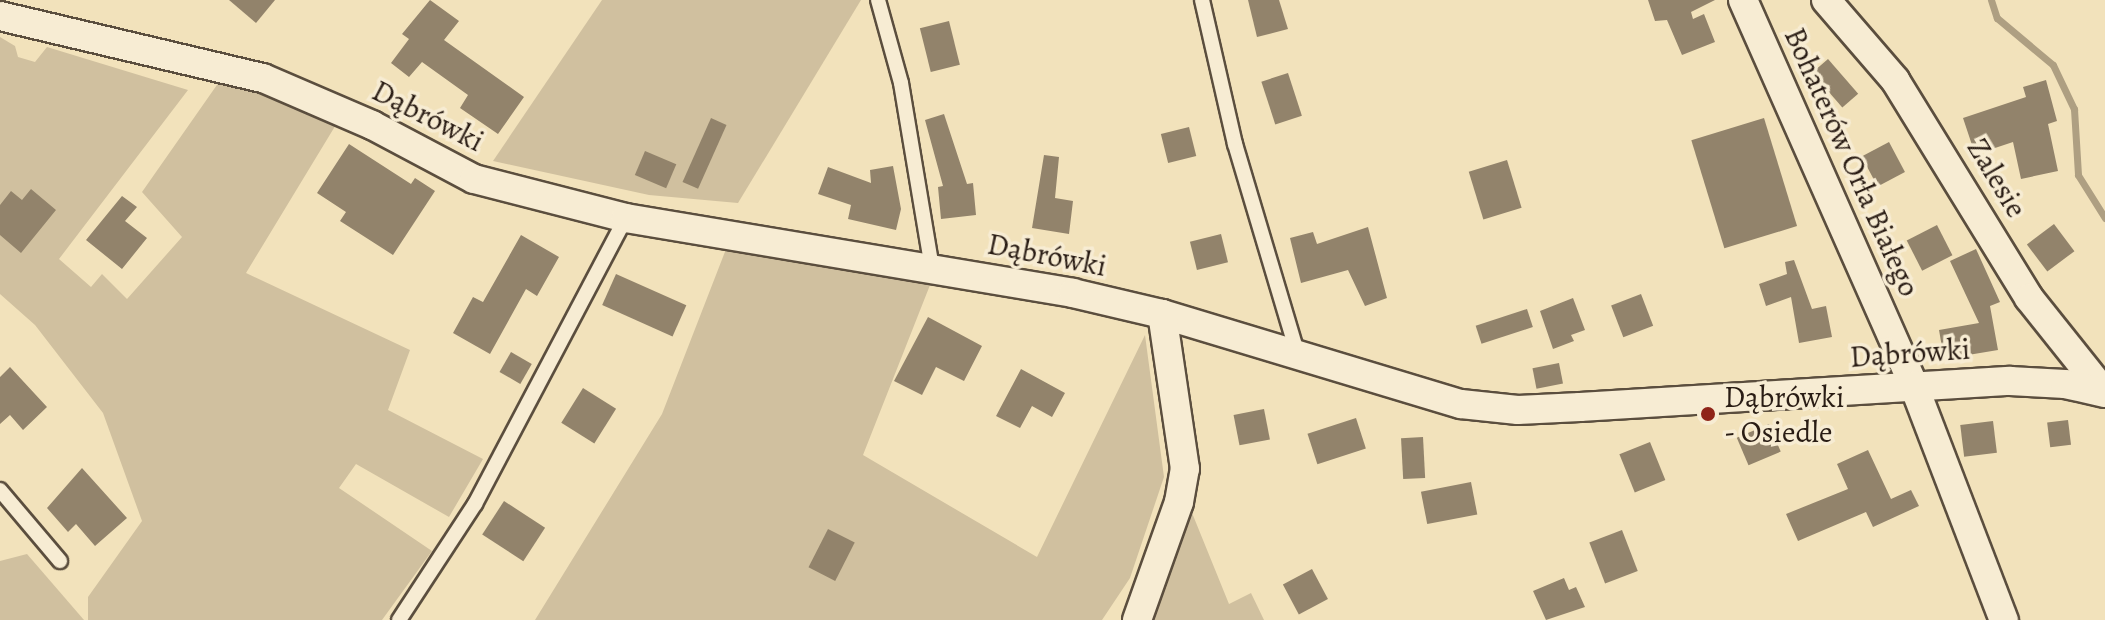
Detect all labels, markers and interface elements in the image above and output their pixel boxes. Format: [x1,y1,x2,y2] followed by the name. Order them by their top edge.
[1777,22,1927,302] street label: Bohaterów Orła Białego
[366,73,490,159] street label: Dąbrówki
[1959,132,2035,224] street label: Zalesie
[984,226,1110,284] street label: Dąbrówki
[1849,331,1971,375] street label: Dąbrówki
[1724,379,1844,450] place label: Dąbrówki - Osiedle
[1699,405,1717,423] marker: Dąbrówki - Osiedle

